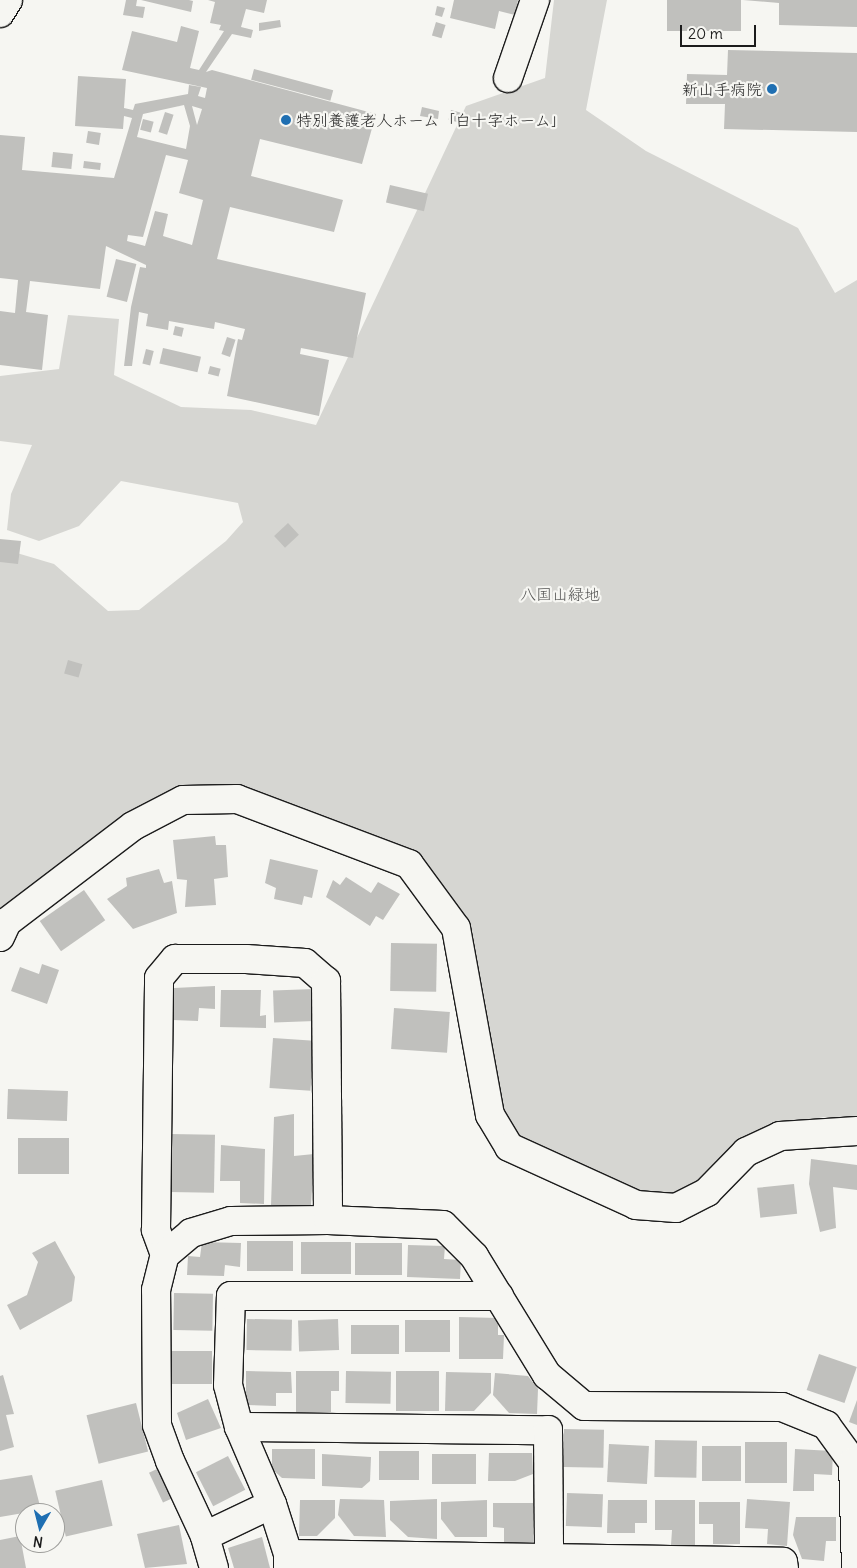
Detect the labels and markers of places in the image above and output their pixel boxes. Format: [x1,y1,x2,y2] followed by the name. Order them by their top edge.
[682,79,762,99] place label: 新山手病院
[766,83,778,95] marker: 新山手病院
[296,110,568,130] place label: 特別養護老人ホーム「白十字ホーム」
[280,114,292,126] marker: 特別養護老人ホーム「白十字ホーム」

